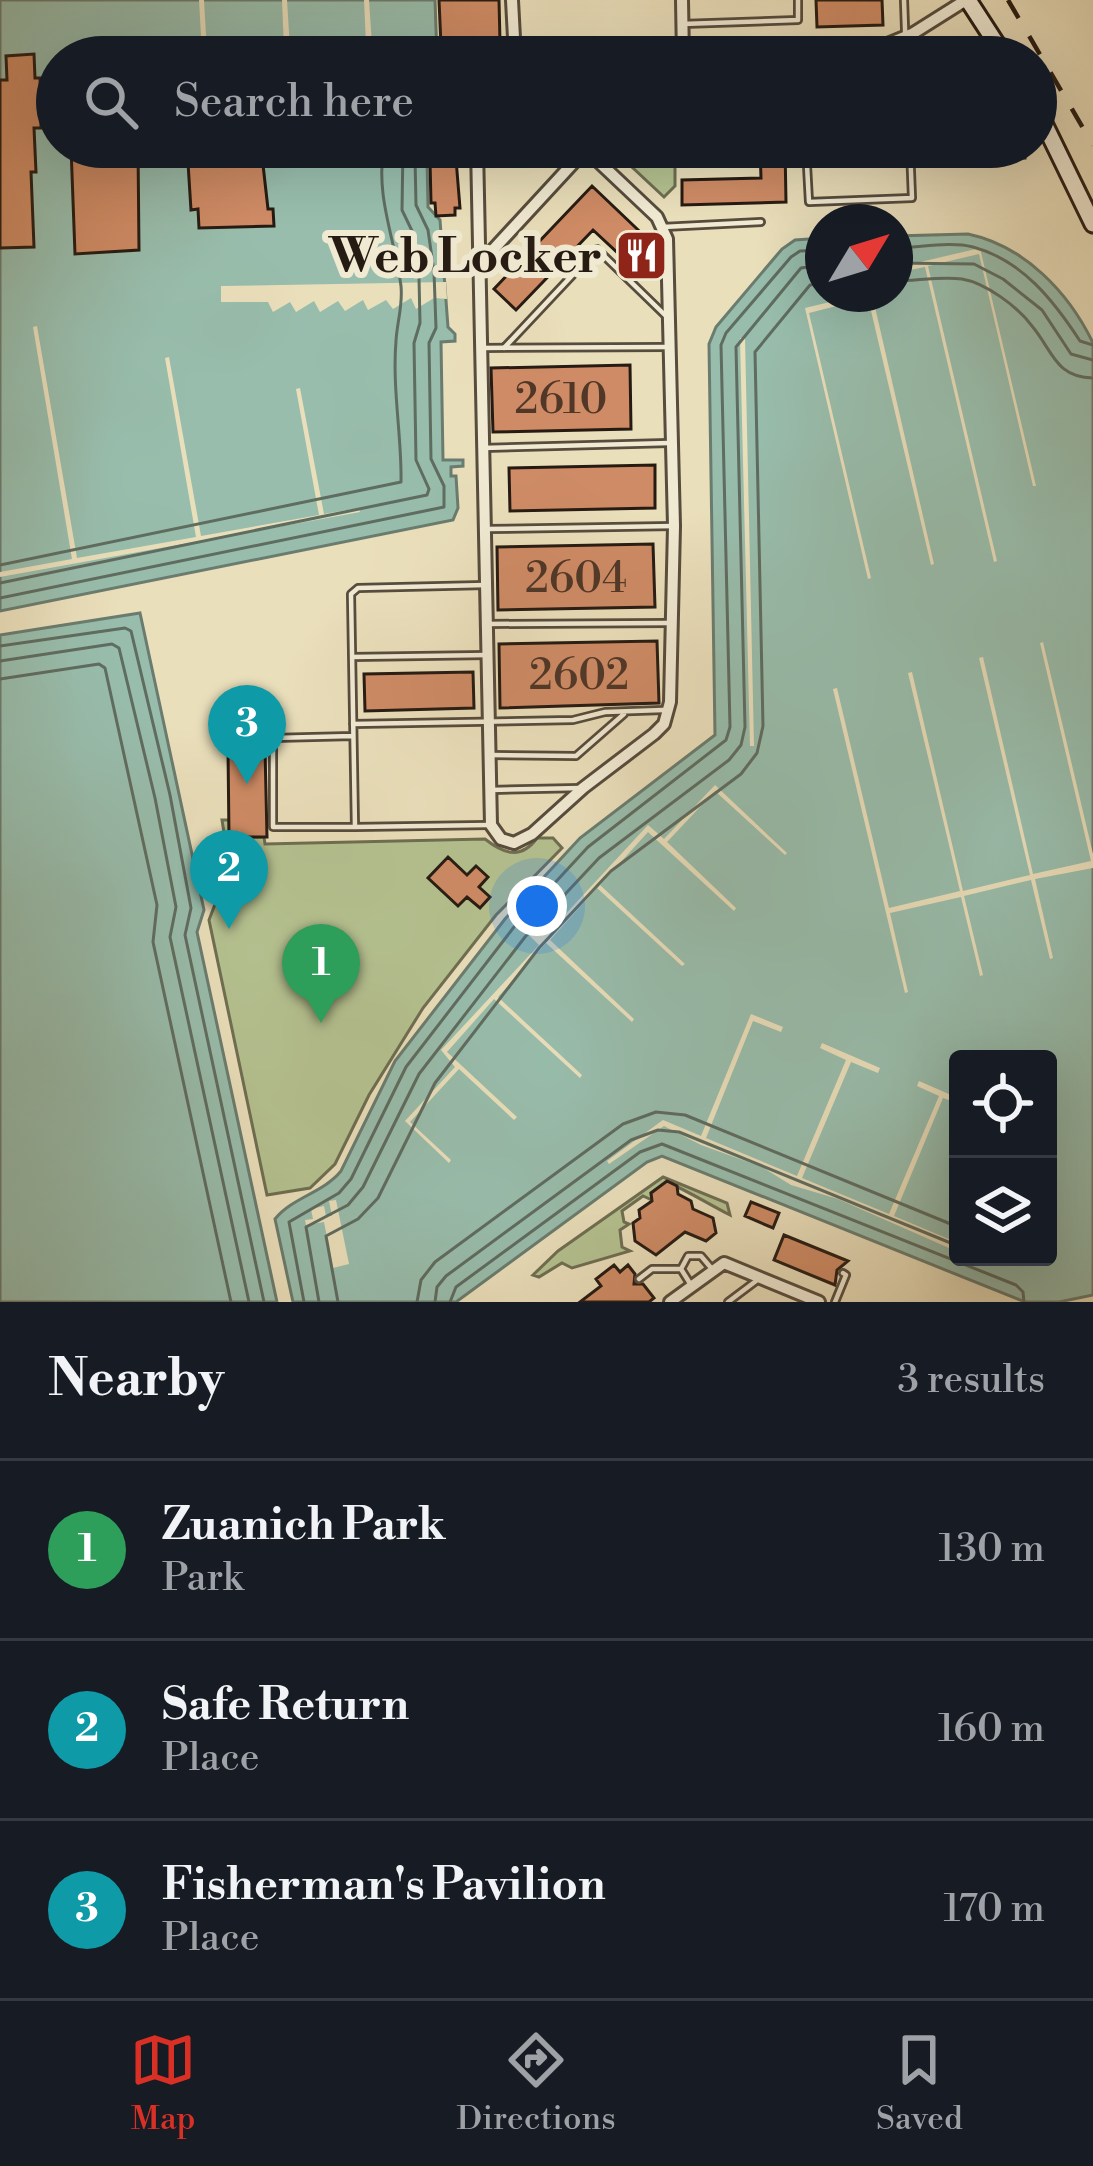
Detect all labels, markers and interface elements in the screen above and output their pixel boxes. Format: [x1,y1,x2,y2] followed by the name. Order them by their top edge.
[36,36,1057,168] search box
[78,69,144,135] icon: search
[174,74,414,131] text: Search here
[805,204,913,312] north arrow
[613,227,669,283] restaurant icon: Web Locker
[328,228,602,288] place label: Web Locker
[515,374,607,427] house number: 2610
[525,553,627,606] house number: 2604
[529,650,629,703] house number: 2602
[208,685,286,784] pin: 3
[190,830,268,929] pin: 2
[507,876,567,936] your location
[282,924,360,1023] pin: 1
[949,1050,1057,1266] map controls
[949,1050,1057,1158] button: locate
[949,1158,1057,1266] button: layers
[48,1348,224,1412] text: Nearby
[897,1356,1045,1405] text: 3 results
[162,1497,446,1554] text: Zuanich Park
[78,1525,96,1574] text: 1
[939,1525,1045,1574] text: 130 m
[162,1554,243,1603] text: Park
[162,1677,409,1734] text: Safe Return
[75,1705,99,1754] text: 2
[938,1705,1045,1754] text: 160 m
[162,1734,259,1783] text: Place
[162,1857,606,1914] text: Fisherman's Pavilion
[75,1885,99,1934] text: 3
[943,1885,1045,1934] text: 170 m
[162,1914,259,1963] text: Place
[130,2027,196,2140] tab: Map
[457,2027,616,2140] tab: Directions
[876,2027,963,2140] tab: Saved

